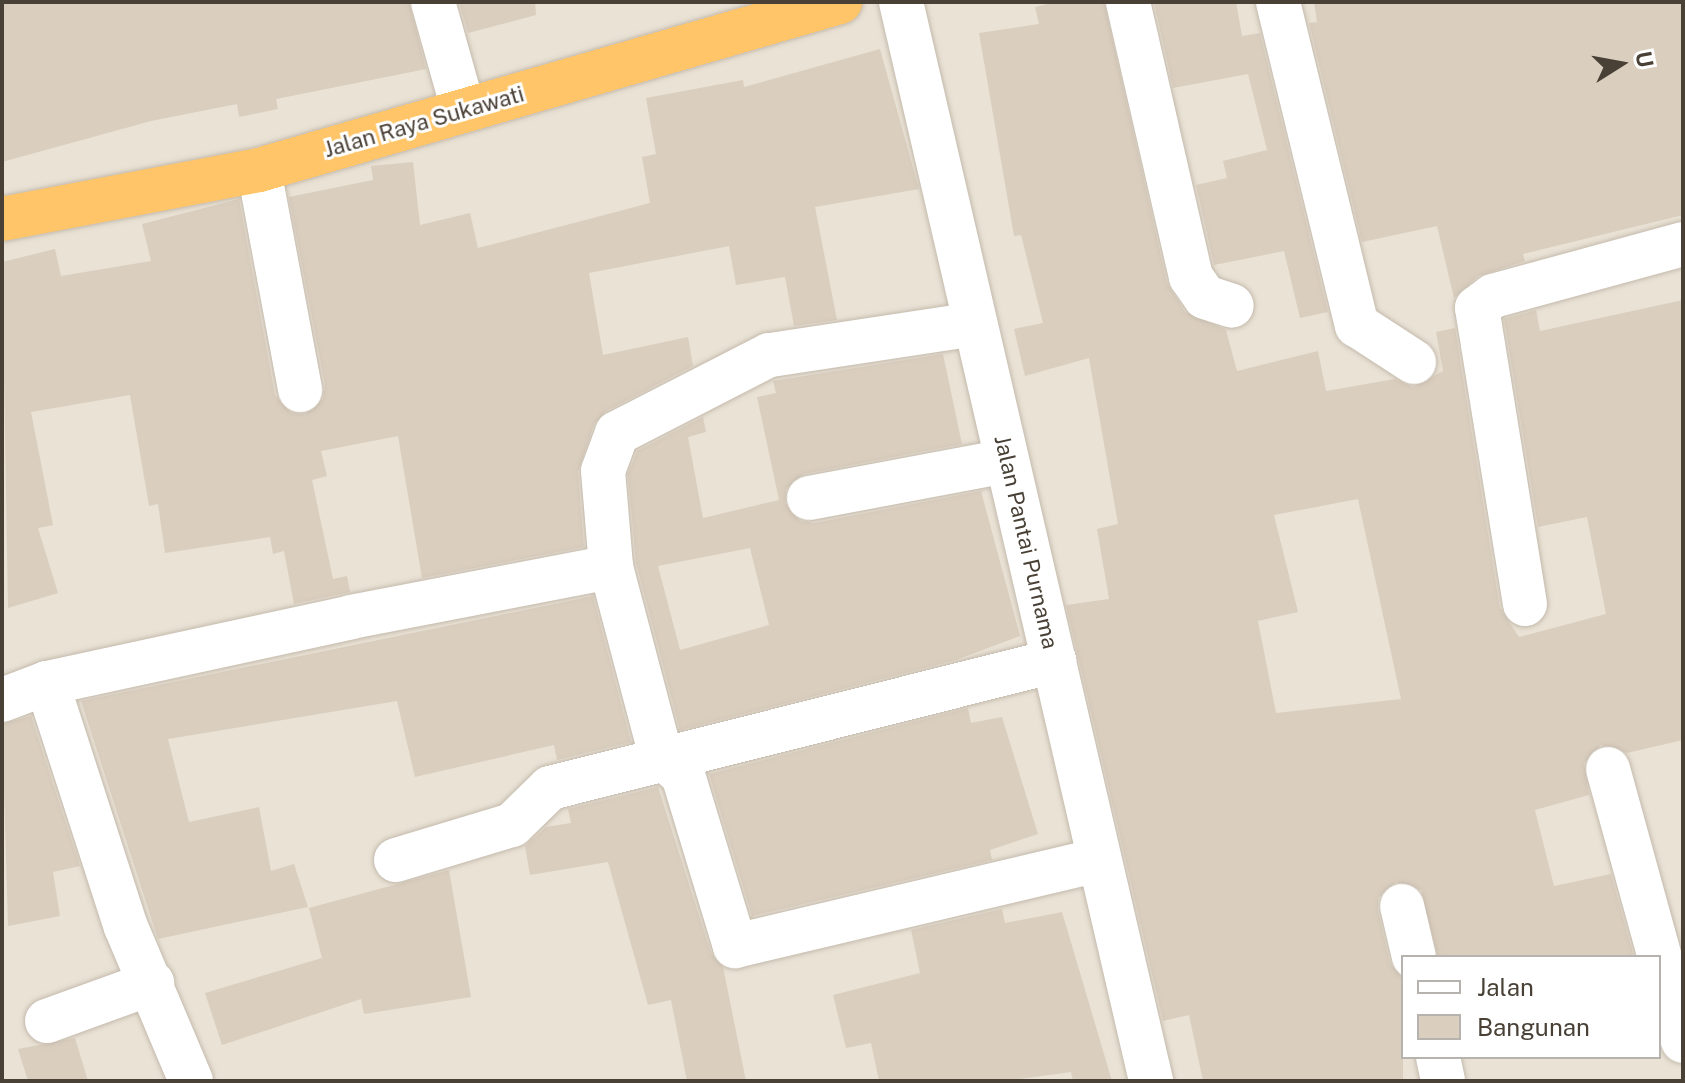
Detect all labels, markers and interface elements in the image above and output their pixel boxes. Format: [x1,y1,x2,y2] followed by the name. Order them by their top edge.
[1581,24,1661,104] north arrow
[1630,49,1659,70] text: U
[321,81,527,163] street label: Jalan Raya Sukawati
[989,433,1063,651] street label: Jalan Pantai Purnama
[1401,955,1661,1059] legend
[1477,973,1534,1001] text: Jalan
[1477,1013,1590,1041] text: Bangunan

